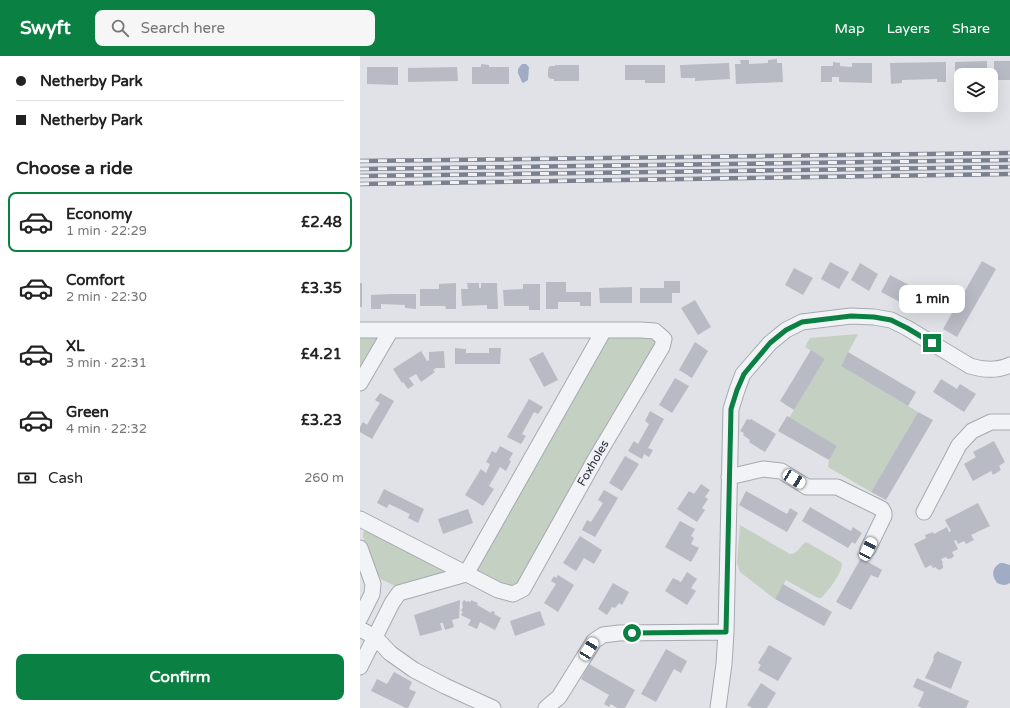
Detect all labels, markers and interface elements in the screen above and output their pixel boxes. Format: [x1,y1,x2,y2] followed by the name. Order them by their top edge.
[95,10,375,46] search box
[20,17,71,39] text: Swyft
[109,17,131,39] icon: search
[141,19,225,37] text: Search here
[835,20,865,37] text: Map
[887,20,930,37] text: Layers
[952,20,990,37] text: Share
[954,68,998,112] map controls
[954,68,998,112] button: layers
[40,72,143,90] text: Netherby Park
[40,111,143,129] text: Netherby Park
[16,157,133,179] text: Choose a ride
[18,204,54,240] icon: car
[66,205,132,223] text: Economy
[301,213,342,231] text: £2.48
[66,223,147,239] text: 1 min · 22:29
[18,270,54,306] icon: car
[66,271,125,289] text: Comfort
[301,279,342,297] text: £3.35
[899,285,965,313] callout: 1 min
[66,289,147,305] text: 2 min · 22:30
[915,291,949,307] text: 1 min
[923,334,941,352] route end
[18,336,54,372] icon: car
[66,337,85,355] text: XL
[301,345,342,363] text: £4.21
[66,355,147,371] text: 3 min · 22:31
[18,402,54,438] icon: car
[66,403,109,421] text: Green
[301,411,342,429] text: £3.23
[66,421,147,437] text: 4 min · 22:32
[574,437,612,488] street label: Foxholes
[16,467,38,489] icon: cash
[781,468,807,490] car
[48,469,83,487] text: Cash
[304,470,344,486] text: 260 m
[857,536,879,562] car
[623,624,641,642] route start
[578,636,600,662] car
[16,654,344,700] button: Confirm

